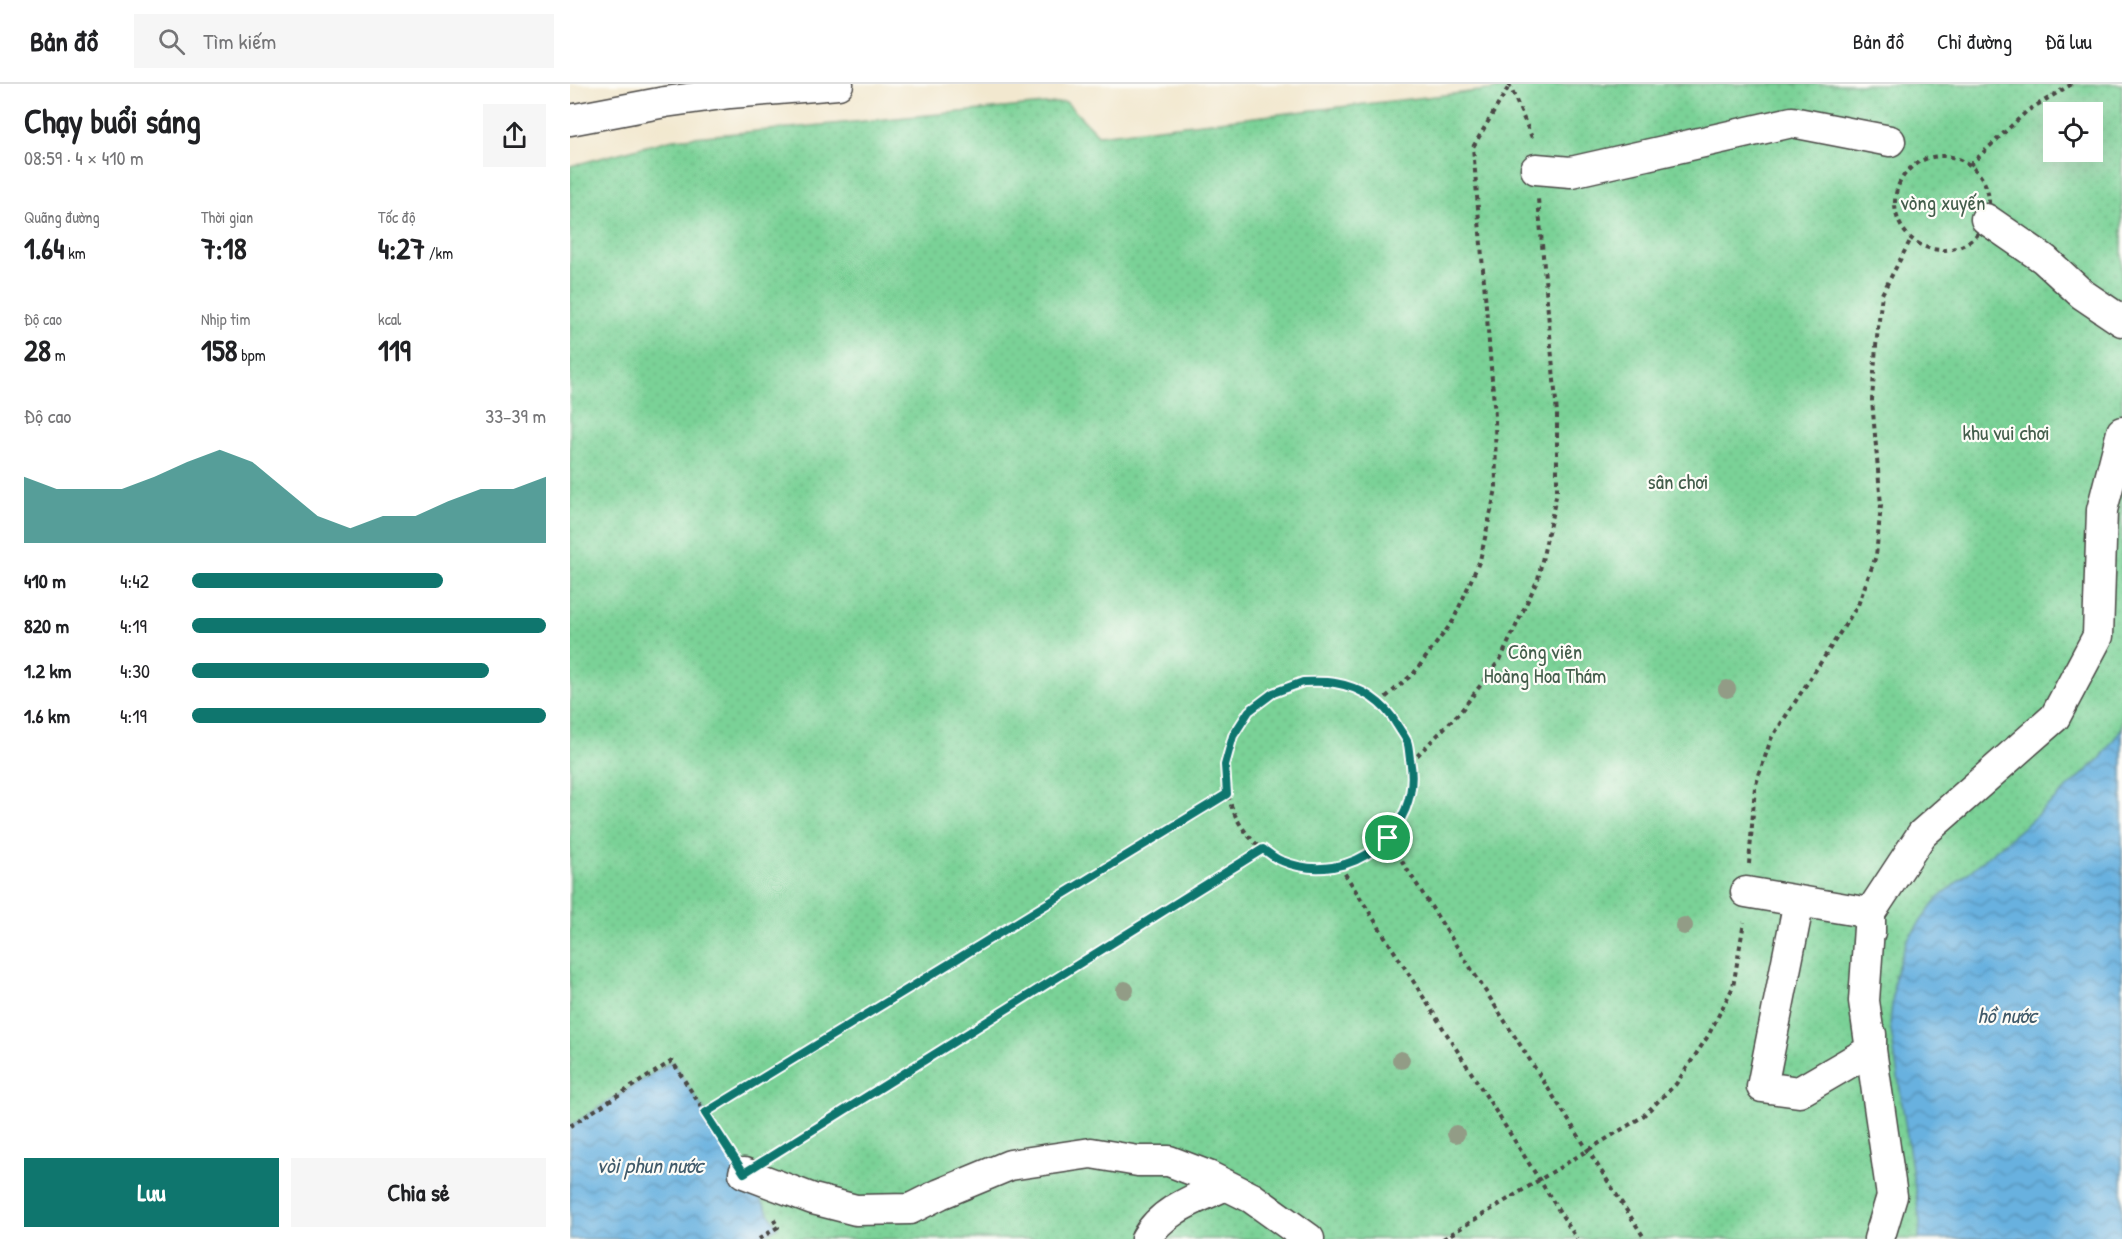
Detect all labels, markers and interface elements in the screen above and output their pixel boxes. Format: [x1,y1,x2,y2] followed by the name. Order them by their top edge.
[134,14,554,68] search box
[30,22,98,60] text: Bản đồ
[155,25,188,58] icon: search
[203,26,276,56] text: Tìm kiếm
[1853,27,1904,56] text: Bản đồ
[1937,27,2012,56] text: Chỉ đường
[2045,27,2092,56] text: Đã lưu
[24,99,201,143] text: Chạy buổi sáng
[2043,102,2103,162] map controls
[2043,102,2103,162] button: locate
[483,104,546,167] button: share
[24,144,144,171] text: 08:59 · 4 × 410 m
[1900,188,1986,217] park label: vòng xuyến
[24,206,100,228] text: Quãng đường
[201,206,253,228] text: Thời gian
[378,206,415,228] text: Tốc độ
[24,228,65,268] text: 1.64
[201,228,247,268] text: 7:18
[378,228,425,268] text: 4:27
[65,242,86,264] text: km
[425,242,453,264] text: /km
[24,308,62,330] text: Độ cao
[201,308,250,330] text: Nhịp tim
[378,308,401,330] text: kcal
[24,330,51,370] text: 28
[201,330,238,370] text: 158
[378,330,411,370] text: 119
[51,344,66,366] text: m
[238,344,266,366] text: bpm
[24,402,71,429] text: Độ cao
[485,402,546,429] text: 33–39 m
[1962,418,2050,447] park label: khu vui chơi
[1648,467,1708,496] park label: sân chơi
[24,567,66,594] text: 410 m
[120,567,149,594] text: 4:42
[24,612,69,639] text: 820 m
[120,612,147,639] text: 4:19
[1484,637,1606,690] park label: Công viên Hoàng Hoa Thám
[24,657,71,684] text: 1.2 km
[120,657,150,684] text: 4:30
[24,702,70,729] text: 1.6 km
[120,702,147,729] text: 4:19
[1362,812,1413,863] pin
[1371,821,1404,854] icon: arrive
[1977,1000,2039,1030] water label: hồ nước
[597,1150,706,1180] water label: vòi phun nước
[24,1158,279,1227] button: Lưu
[291,1158,546,1227] button: Chia sẻ

